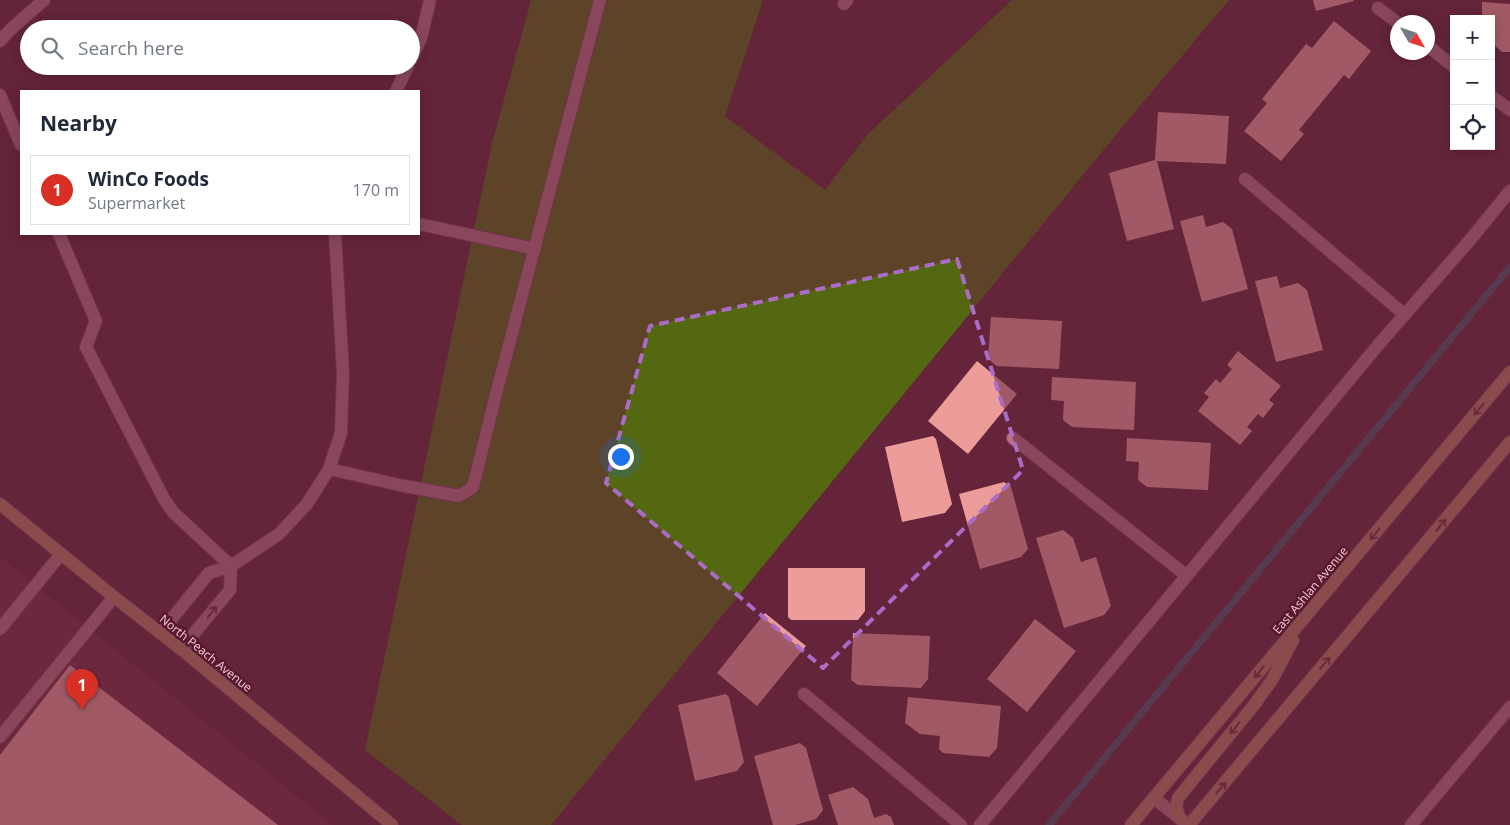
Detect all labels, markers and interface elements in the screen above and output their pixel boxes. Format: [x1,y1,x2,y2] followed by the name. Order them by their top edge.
[1390,15,1435,60] north arrow
[1450,15,1495,150] map controls
[1450,15,1495,60] button: +
[20,20,420,75] search box
[38,34,66,62] icon: search
[78,35,184,61] text: Search here
[1450,60,1495,105] button: −
[1450,105,1495,150] button: locate
[40,109,117,137] text: Nearby
[88,166,209,192] text: WinCo Foods
[52,179,62,201] text: 1
[353,179,399,201] text: 170 m
[88,192,185,214] text: Supermarket
[1473,402,1484,415] one-way arrow
[608,444,634,470] your location
[1435,519,1446,532] one-way arrow
[1369,527,1380,540] one-way arrow
[1268,543,1352,637] street label: East Ashlan Avenue
[206,605,217,618] one-way arrow
[156,610,256,696] street label: North Peach Avenue
[1319,657,1330,670] one-way arrow
[1254,665,1265,678] one-way arrow
[66,669,98,710] pin: 1
[1229,721,1240,734] one-way arrow
[1215,781,1226,794] one-way arrow

